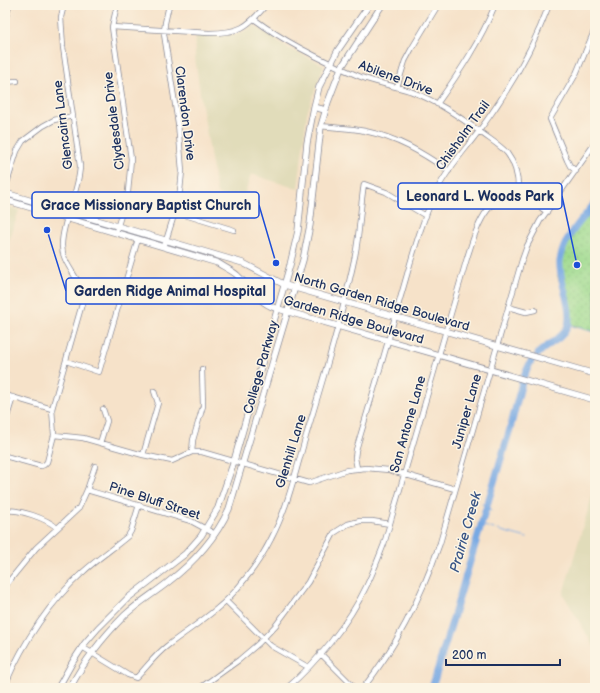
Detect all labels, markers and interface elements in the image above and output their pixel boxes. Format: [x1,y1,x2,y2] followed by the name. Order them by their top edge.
[356,57,435,99] street label: Abilene Drive
[171,65,199,162] street label: Clarendon Drive
[100,71,128,171] street label: Clydesdale Drive
[50,79,76,170] street label: Glencairn Lane
[432,98,493,174] street label: Chisholm Trail
[398,183,562,209] callout: Leonard L. Woods Park
[406,188,555,205] text: Leonard L. Woods Park
[32,192,259,218] callout: Grace Missionary Baptist Church
[41,197,251,214] text: Grace Missionary Baptist Church
[292,268,472,334] street label: North Garden Ridge Boulevard
[66,278,274,304] callout: Garden Ridge Animal Hospital
[74,283,266,300] text: Garden Ridge Animal Hospital
[282,291,426,347] street label: Garden Ridge Boulevard
[240,318,282,416] street label: College Parkway
[449,372,485,451] street label: Juniper Lane
[386,374,430,475] street label: San Antone Lane
[272,412,310,490] street label: Glenhill Lane
[107,479,202,523] street label: Pine Bluff Street
[446,489,485,574] water label: Prairie Creek
[446,641,560,667] scale bar
[452,648,486,663] text: 200 m

